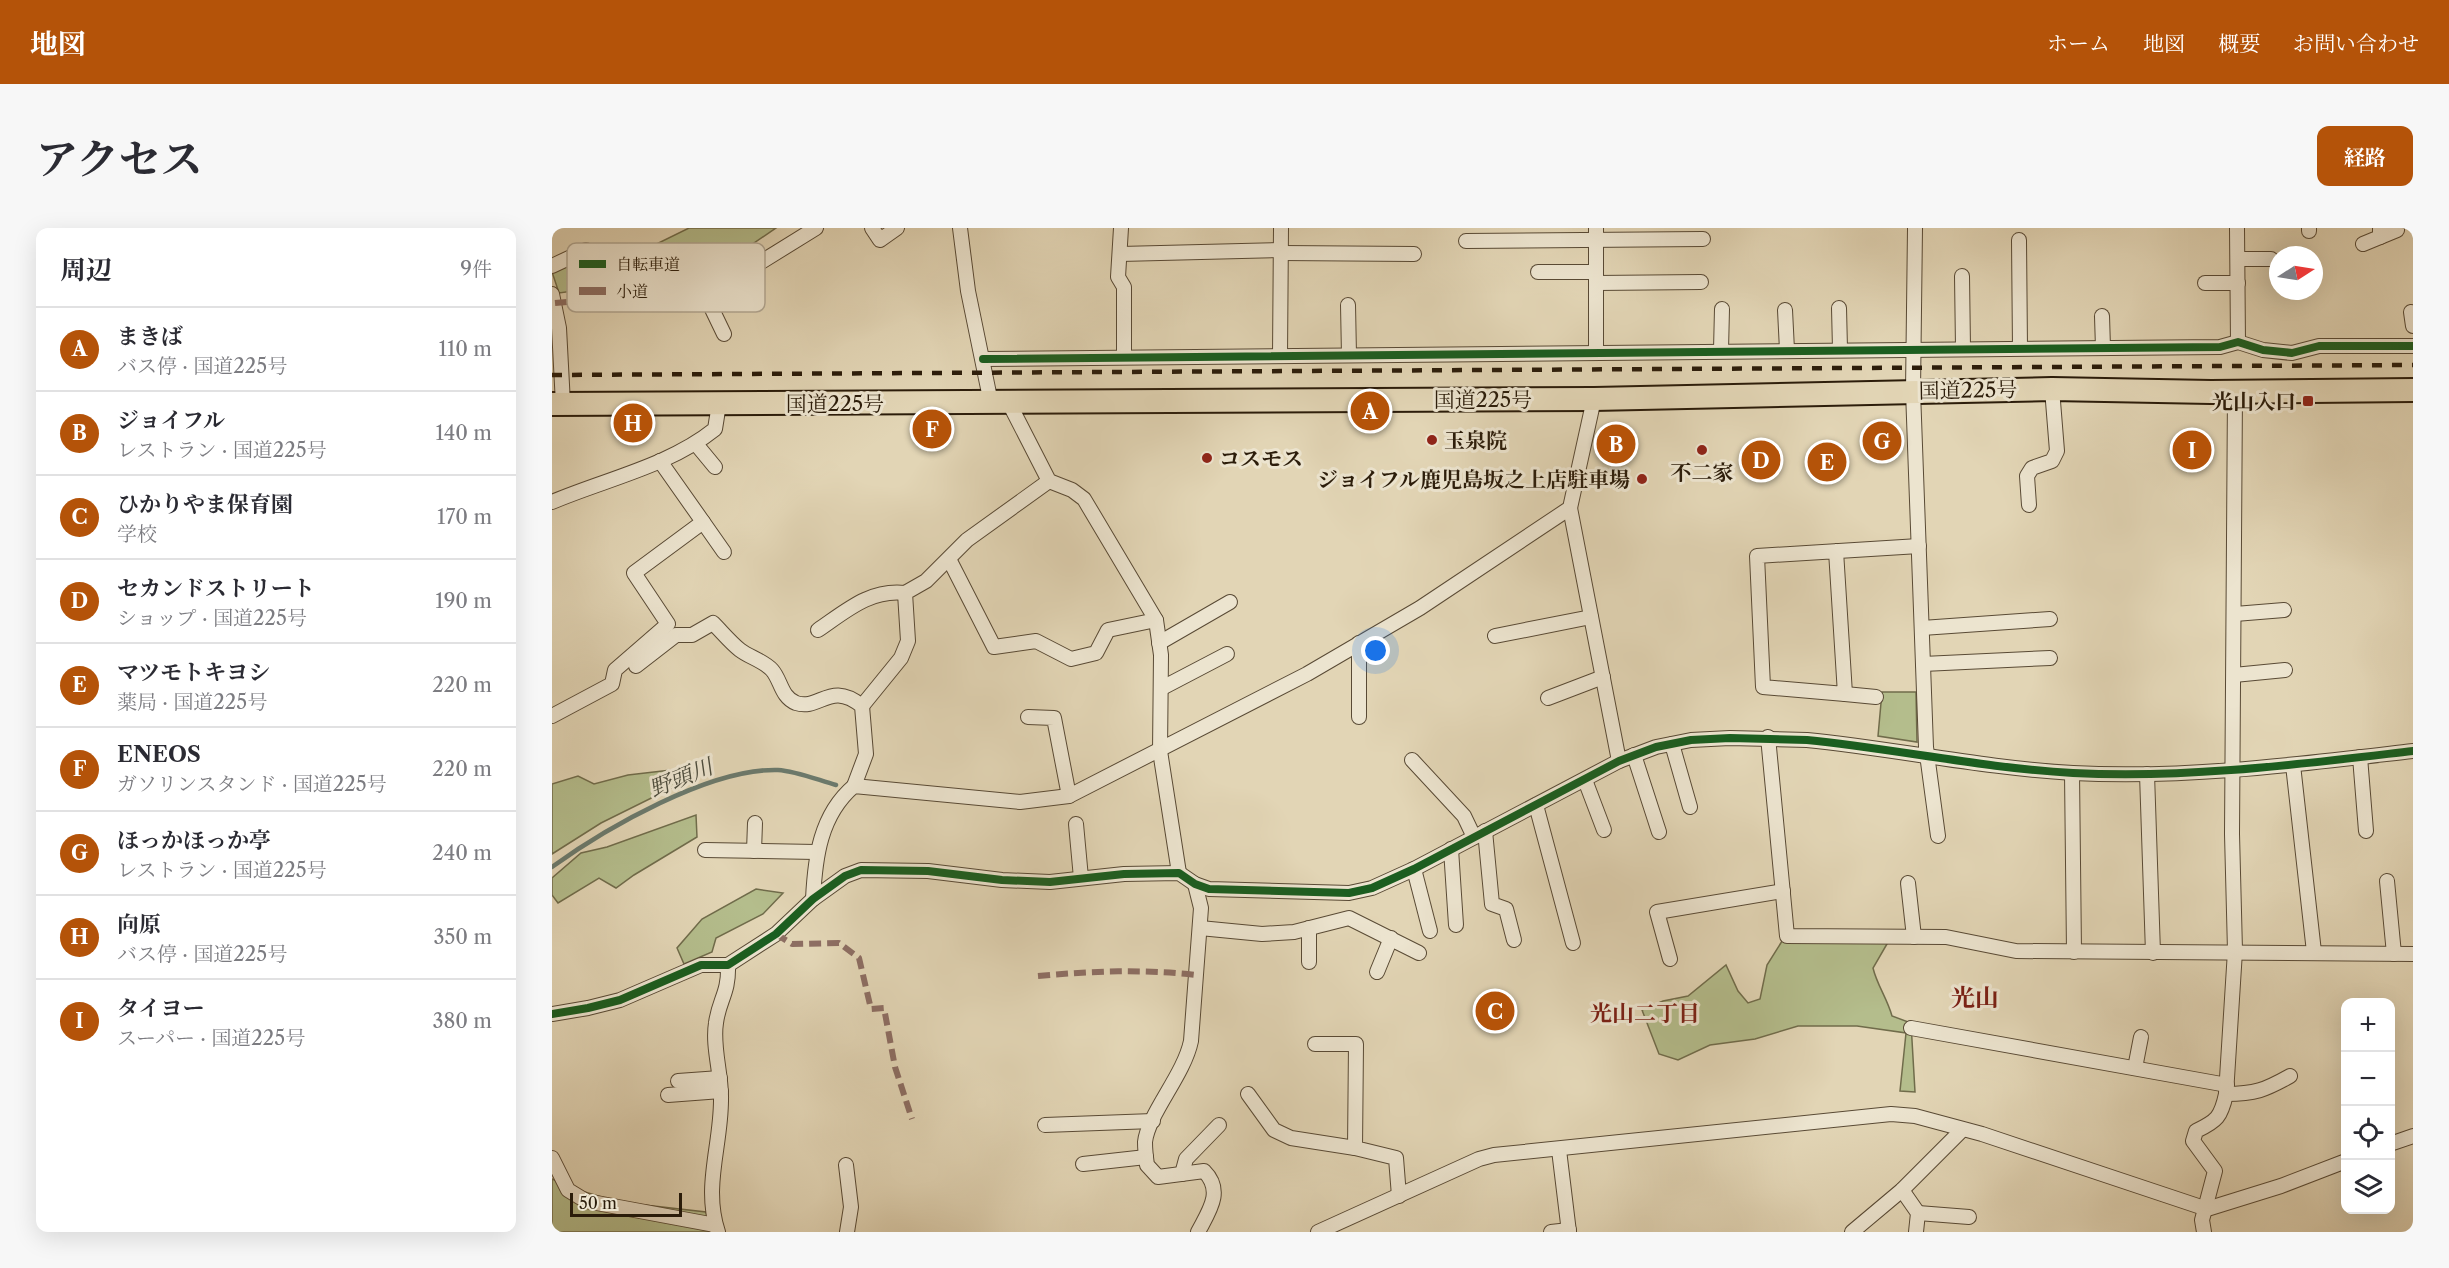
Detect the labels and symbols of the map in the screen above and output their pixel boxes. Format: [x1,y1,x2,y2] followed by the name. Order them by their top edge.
[567,243,765,312] legend
[2269,246,2323,300] north arrow
[616,254,680,274] text: 自転車道
[616,281,648,301] text: 小道
[1919,377,2017,403] street label: 国道225号
[1434,387,1532,412] street label: 国道225号
[1350,388,1390,434] pin: A
[2212,389,2296,414] place label: 光山入口
[786,391,884,416] street label: 国道225号
[2301,394,2315,408] marker: 光山入口
[614,400,652,446] pin: H
[912,406,952,452] pin: F
[1862,418,1902,464] pin: G
[1596,422,1636,466] pin: B
[1444,428,1507,453] place label: 玉泉院
[2172,428,2212,472] pin: I
[1425,433,1439,447] marker: 玉泉院
[1742,438,1780,482] pin: D
[1808,440,1846,484] pin: E
[1695,443,1709,457] marker: 不二家
[1219,446,1303,471] place label: コスモス
[1200,451,1214,465] marker: コスモス
[1671,460,1734,485] place label: 不二家
[1317,467,1630,492] place label: ジョイフル鹿児島坂之上店駐車場
[1635,472,1649,486] marker: ジョイフル鹿児島坂之上店駐車場
[1361,636,1390,665] your location
[645,752,719,803] water label: 野頭川
[1951,983,1999,1012] district label: 光山
[1476,988,1514,1034] pin: C
[1590,1000,1700,1027] district label: 光山二丁目
[570,1190,682,1218] scale bar

